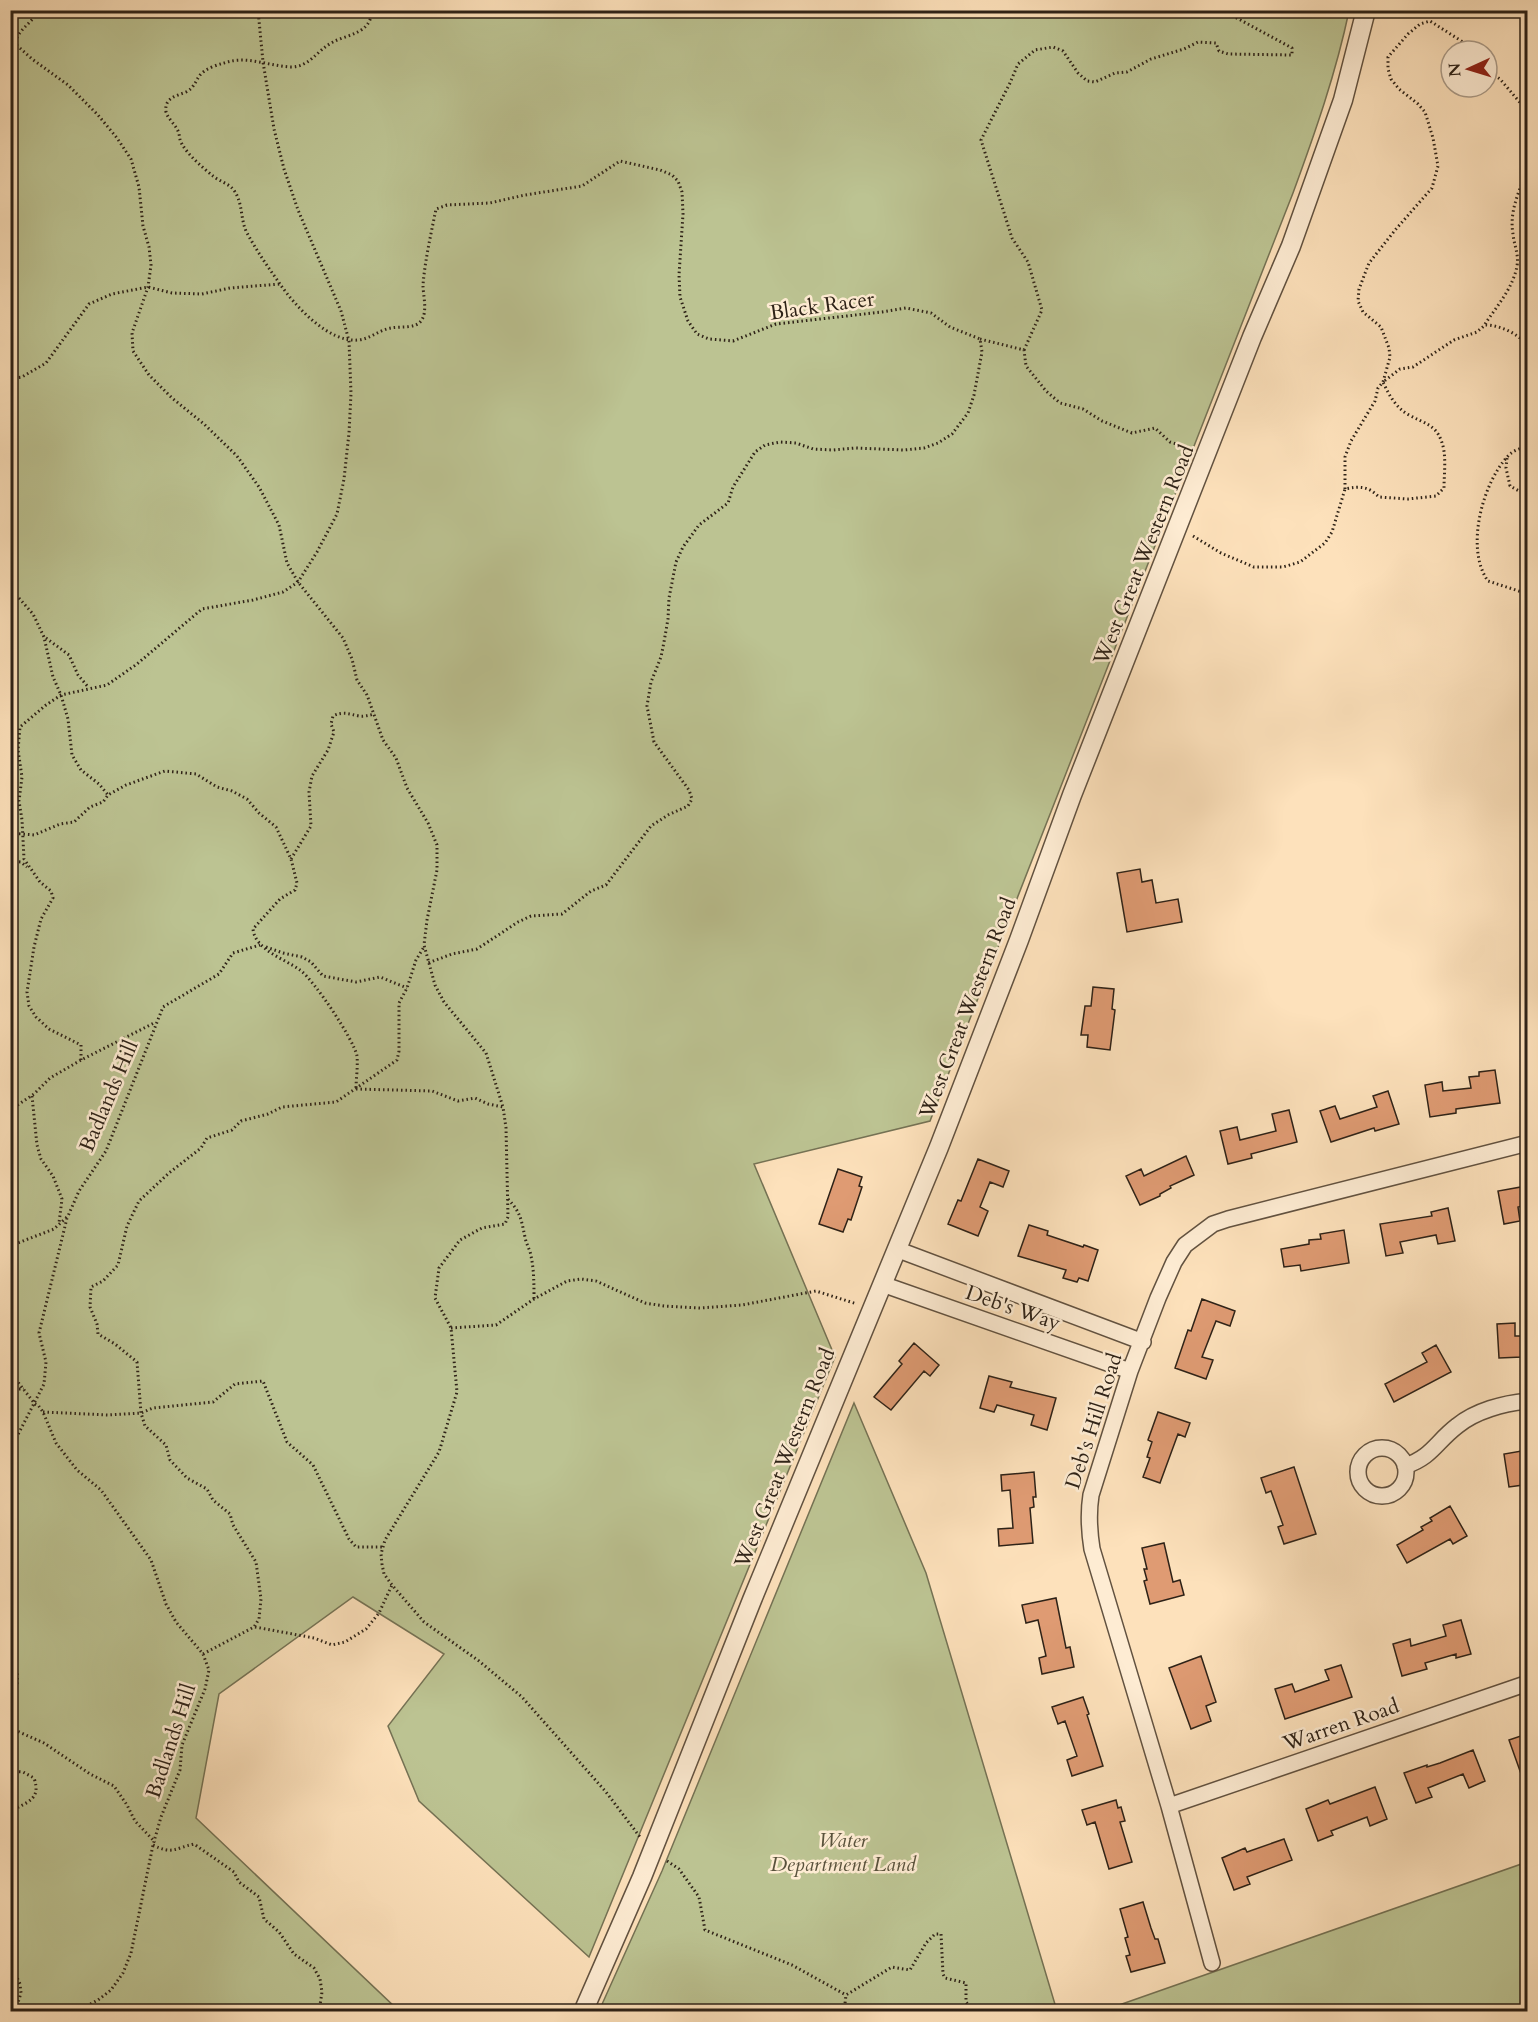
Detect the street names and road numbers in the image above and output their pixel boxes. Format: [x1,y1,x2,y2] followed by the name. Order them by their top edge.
[768,284,877,328] street label: Black Racer
[1086,441,1201,670] street label: West Great Western Road
[912,893,1024,1124] street label: West Great Western Road
[72,1036,146,1156] street label: Badlands Hill
[962,1278,1064,1338] street label: Deb's Way
[727,1344,842,1573] street label: West Great Western Road
[1058,1349,1130,1493] street label: Deb's Hill Road
[139,1680,203,1802] street label: Badlands Hill
[1278,1692,1403,1759] street label: Warren Road

